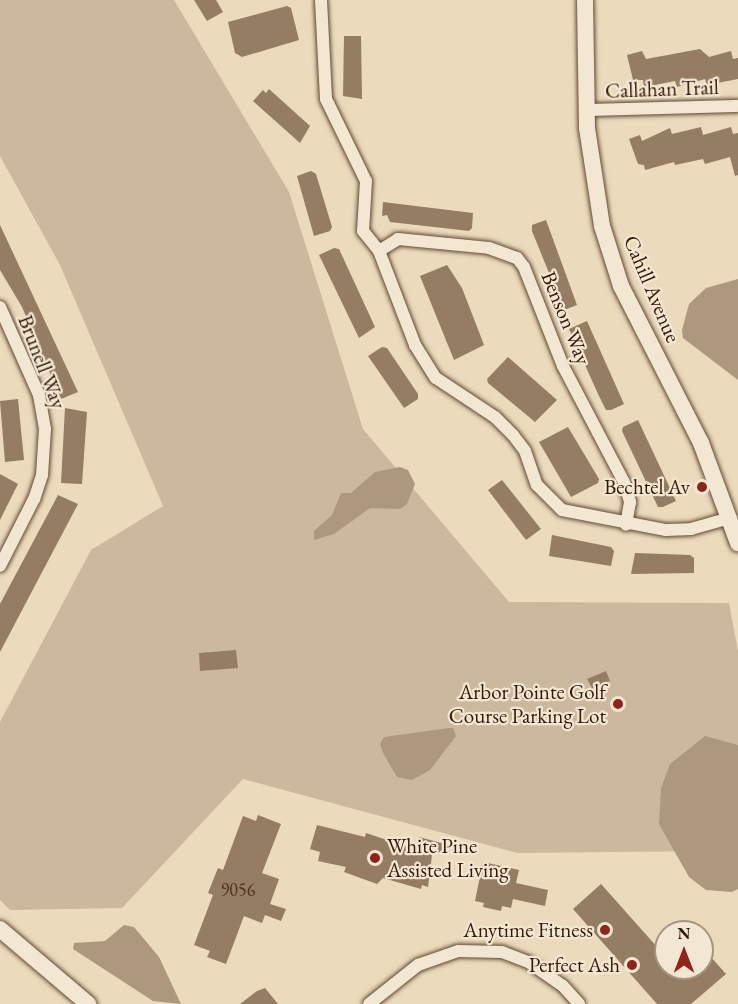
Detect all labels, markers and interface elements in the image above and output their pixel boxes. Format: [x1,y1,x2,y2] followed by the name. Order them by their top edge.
[605,74,719,104] street label: Callahan Trail
[618,232,686,346] street label: Cahill Avenue
[536,268,596,368] street label: Benson Way
[13,312,71,412] street label: Brunell Way
[604,474,690,500] place label: Bechtel Av
[695,480,709,494] marker: Bechtel Av
[449,679,606,729] place label: Arbor Pointe Golf Course Parking Lot
[611,697,625,711] marker: Arbor Pointe Golf Course Parking Lot
[387,833,508,883] place label: White Pine Assisted Living
[368,851,382,865] marker: White Pine Assisted Living
[221,879,255,901] house number: 9056
[463,917,593,943] place label: Anytime Fitness
[654,920,714,980] north arrow
[598,923,612,937] marker: Anytime Fitness
[678,923,690,944] text: N
[529,952,620,978] place label: Perfect Ash
[625,958,639,972] marker: Perfect Ash

